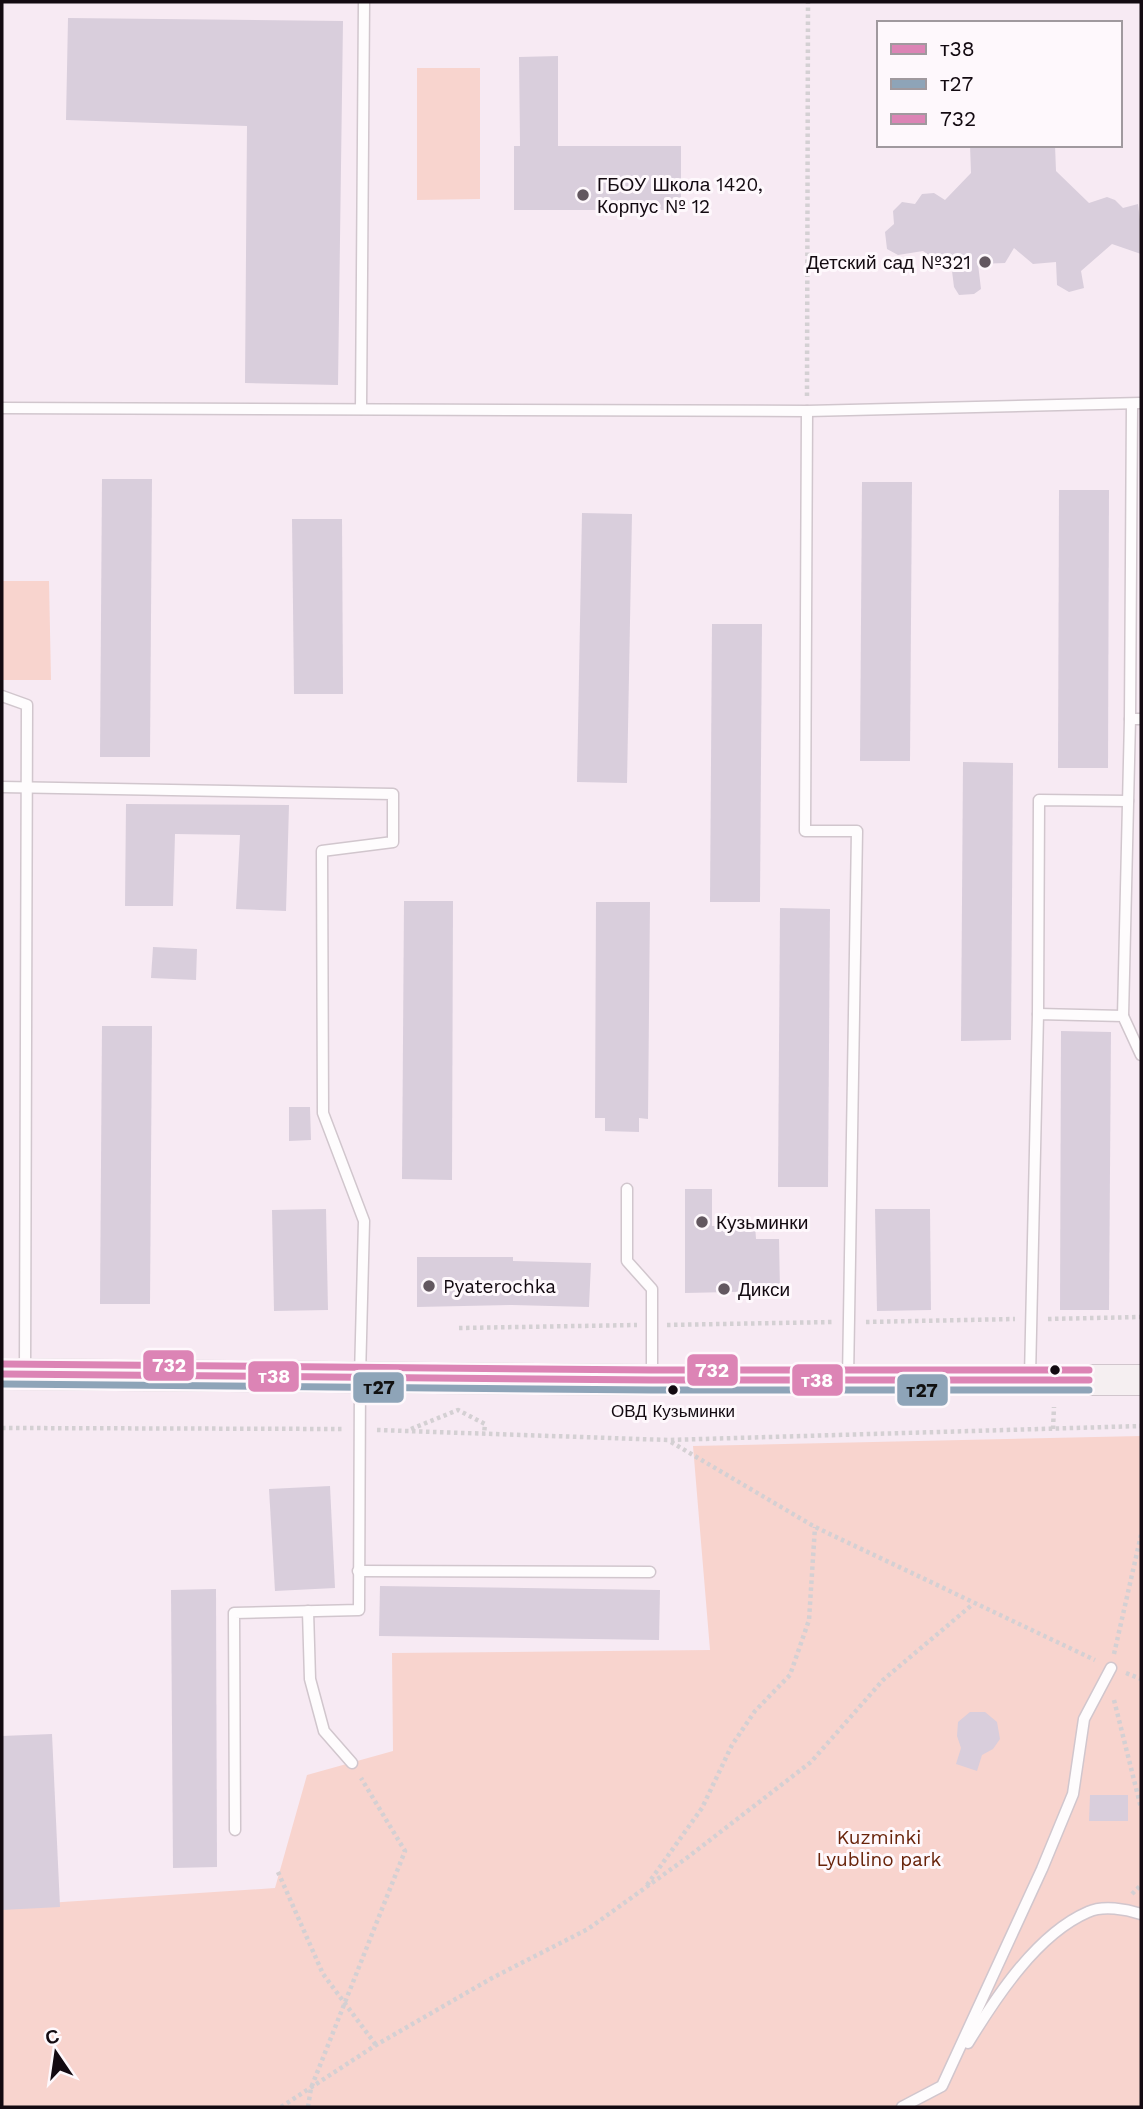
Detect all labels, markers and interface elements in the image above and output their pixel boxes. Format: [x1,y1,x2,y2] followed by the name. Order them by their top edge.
[877,21,1122,147] legend
[940,36,975,61] text: т38
[940,71,973,96] text: т27
[940,106,976,131] text: 732
[597,173,763,218] place label: ГБОУ Школа 1420, Корпус № 12
[575,187,591,203] marker: ГБОУ Школа 1420, Корпус № 12
[806,251,971,274] place label: Детский сад №321
[977,254,993,270] marker: Детский сад №321
[716,1211,808,1234] place label: Кузьминки
[694,1214,710,1230] marker: Кузьминки
[443,1275,556,1298] place label: Pyaterochka
[421,1278,437,1294] marker: Pyaterochka
[738,1278,790,1301] place label: Дикси
[716,1281,732,1297] marker: Дикси
[142,1349,195,1382] line badge: 732
[686,1353,739,1387] line badge: 732
[152,1354,186,1377] text: 732
[695,1359,729,1382] text: 732
[247,1360,300,1393] line badge: т38
[791,1363,844,1397] line badge: т38
[1048,1363,1062,1377] unlabelled marker
[258,1365,290,1388] text: т38
[801,1369,833,1392] text: т38
[352,1371,405,1404] line badge: т27
[896,1373,949,1407] line badge: т27
[363,1376,395,1399] text: т27
[906,1379,938,1402] text: т27
[666,1383,680,1397] marker: ОВД Кузьминки
[611,1401,735,1421] place label: ОВД Кузьминки
[817,1826,942,1871] park label: Kuzminki Lyublino park
[21,2018,91,2088] north arrow
[43,2024,62,2050] text: С

